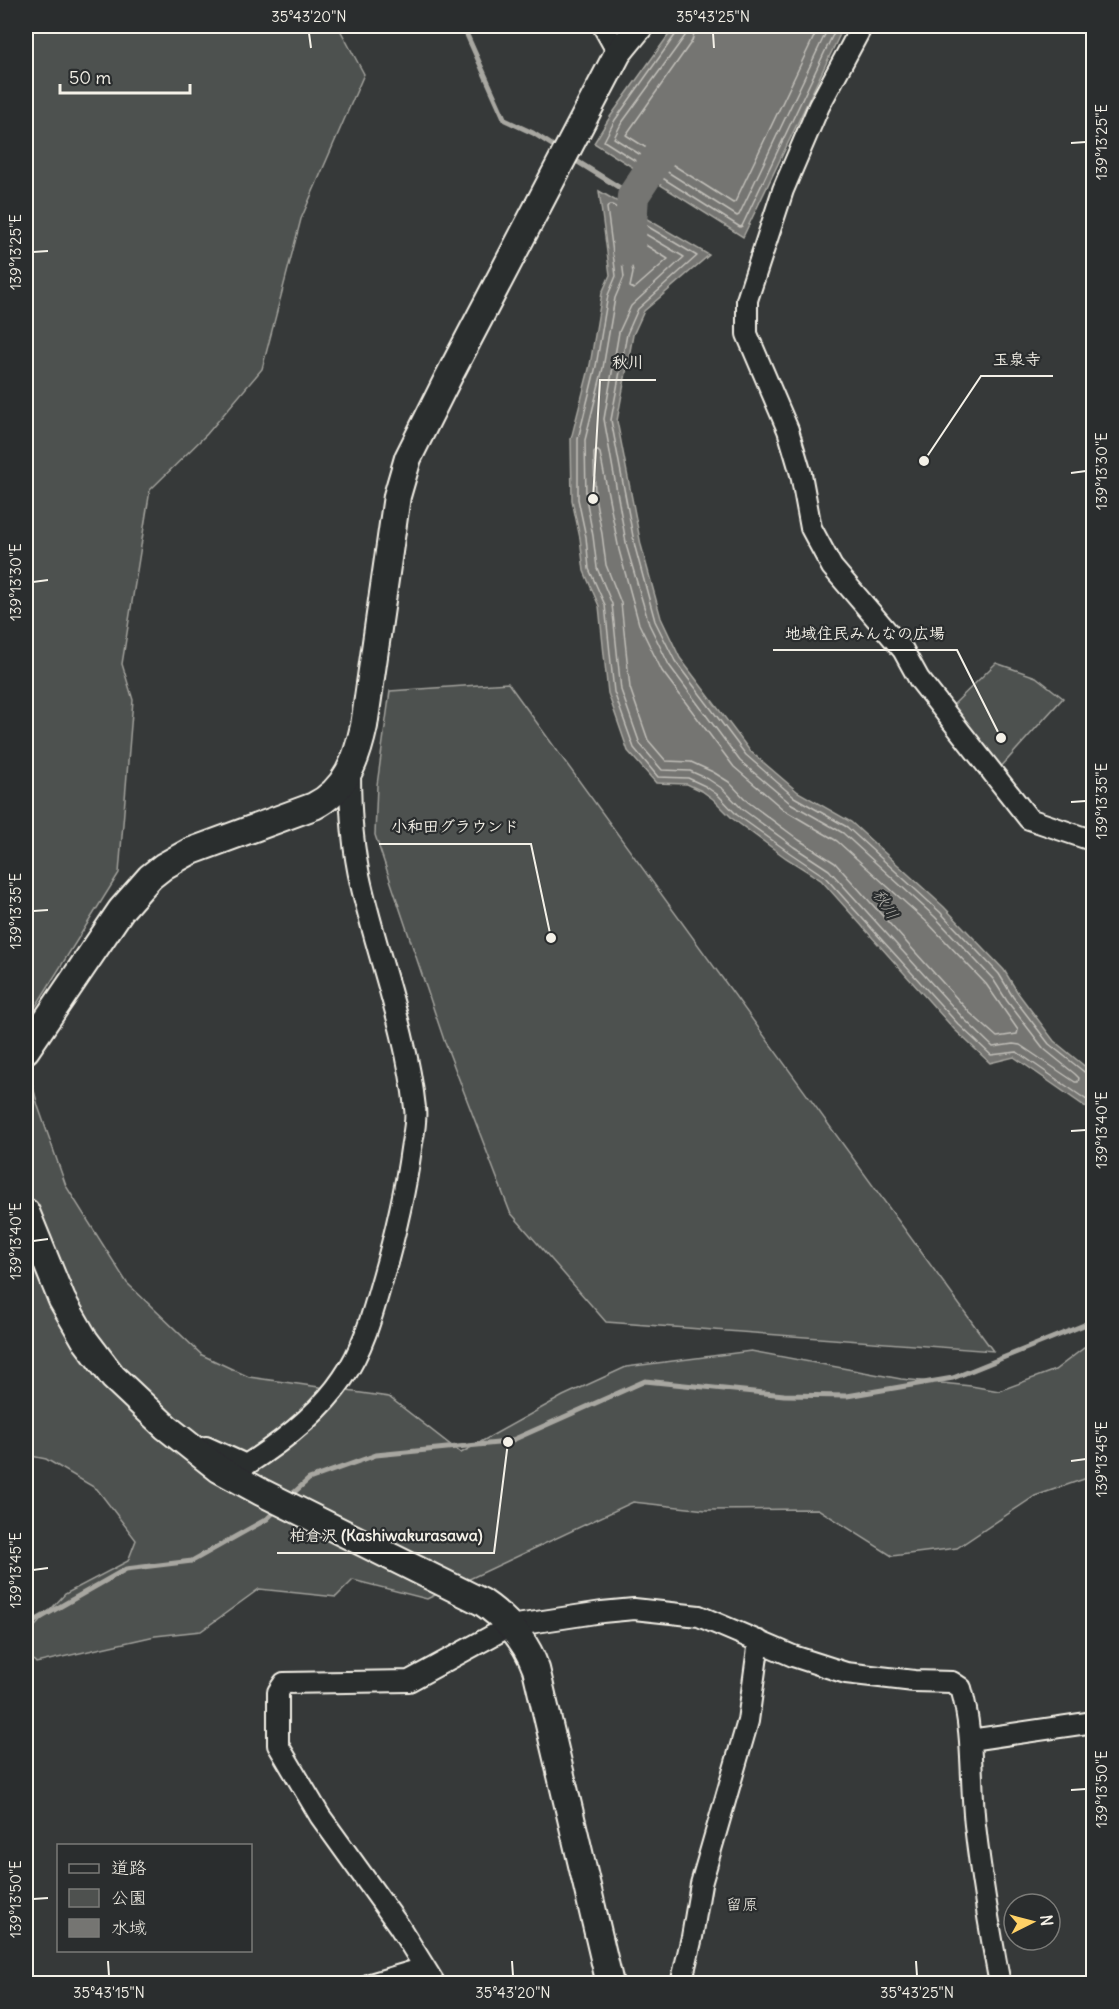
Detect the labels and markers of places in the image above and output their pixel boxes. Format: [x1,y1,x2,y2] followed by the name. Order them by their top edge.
[981,342,1053,376] callout: 玉泉寺
[600,346,656,380] callout: 秋川
[773,616,957,650] callout: 地域住民みんなの広場
[379,810,531,844] callout: 小和田グラウンド
[277,1519,494,1553] callout: 柏倉沢 (Kashiwakurasawa)

